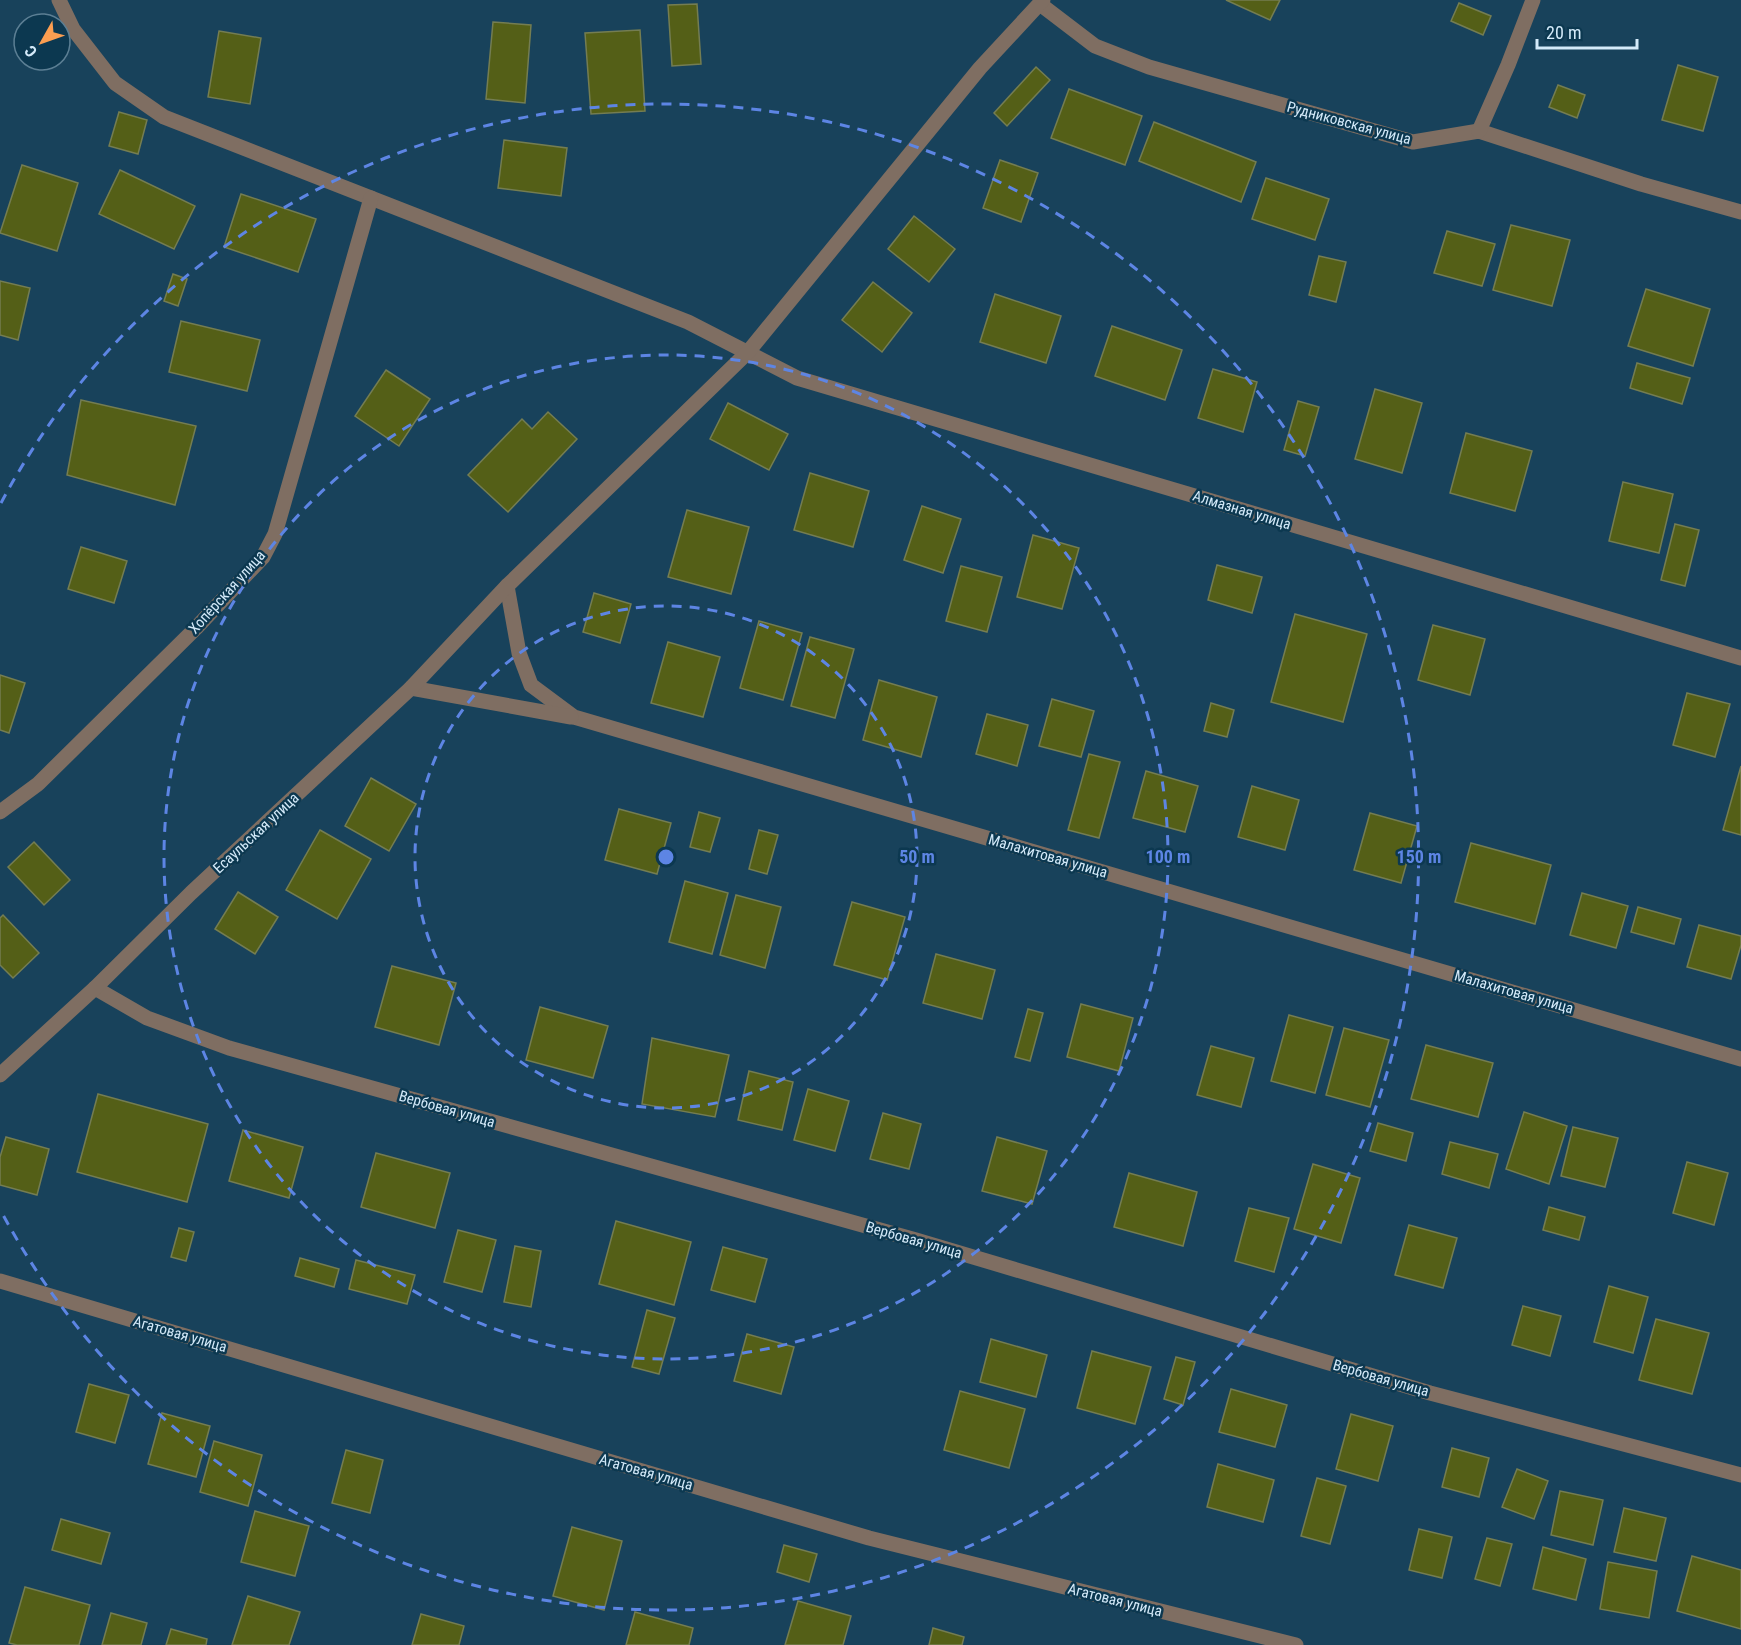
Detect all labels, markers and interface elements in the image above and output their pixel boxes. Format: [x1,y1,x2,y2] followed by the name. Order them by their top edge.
[12,12,72,72] north arrow
[1537,12,1638,50] scale bar
[1546,22,1581,43] text: 20 m
[21,42,41,61] text: С
[1285,98,1413,148] street label: Рудниковская улица
[1191,487,1293,533] street label: Алмазная улица
[185,547,269,637] street label: Хопёрская улица
[209,789,303,877] street label: Есаульская улица
[986,830,1110,882] street label: Малахитовая улица
[899,846,935,867] text: 50 m
[1146,846,1190,867] text: 100 m
[1397,846,1441,867] text: 150 m
[656,847,676,867] centre of rings
[1452,966,1576,1018] street label: Малахитовая улица
[397,1087,497,1131] street label: Вербовая улица
[864,1218,964,1262] street label: Вербовая улица
[131,1312,229,1356] street label: Агатовая улица
[1331,1356,1431,1400] street label: Вербовая улица
[597,1450,695,1494] street label: Агатовая улица
[1066,1580,1164,1620] street label: Агатовая улица

